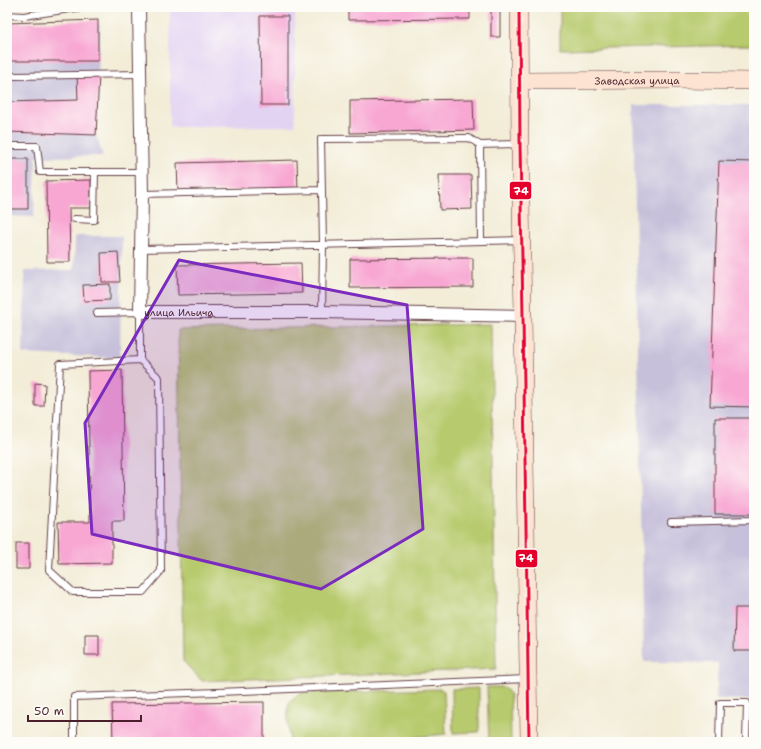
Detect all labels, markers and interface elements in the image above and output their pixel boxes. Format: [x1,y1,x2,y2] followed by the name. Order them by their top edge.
[595,74,680,88] street label: Заводская улица
[509,181,532,200] line badge: 74
[513,184,529,199] text: 74
[144,306,214,319] street label: улица Ильича
[515,549,538,568] line badge: 74
[518,551,534,566] text: 74
[28,697,141,723] scale bar
[34,703,64,719] text: 50 m

